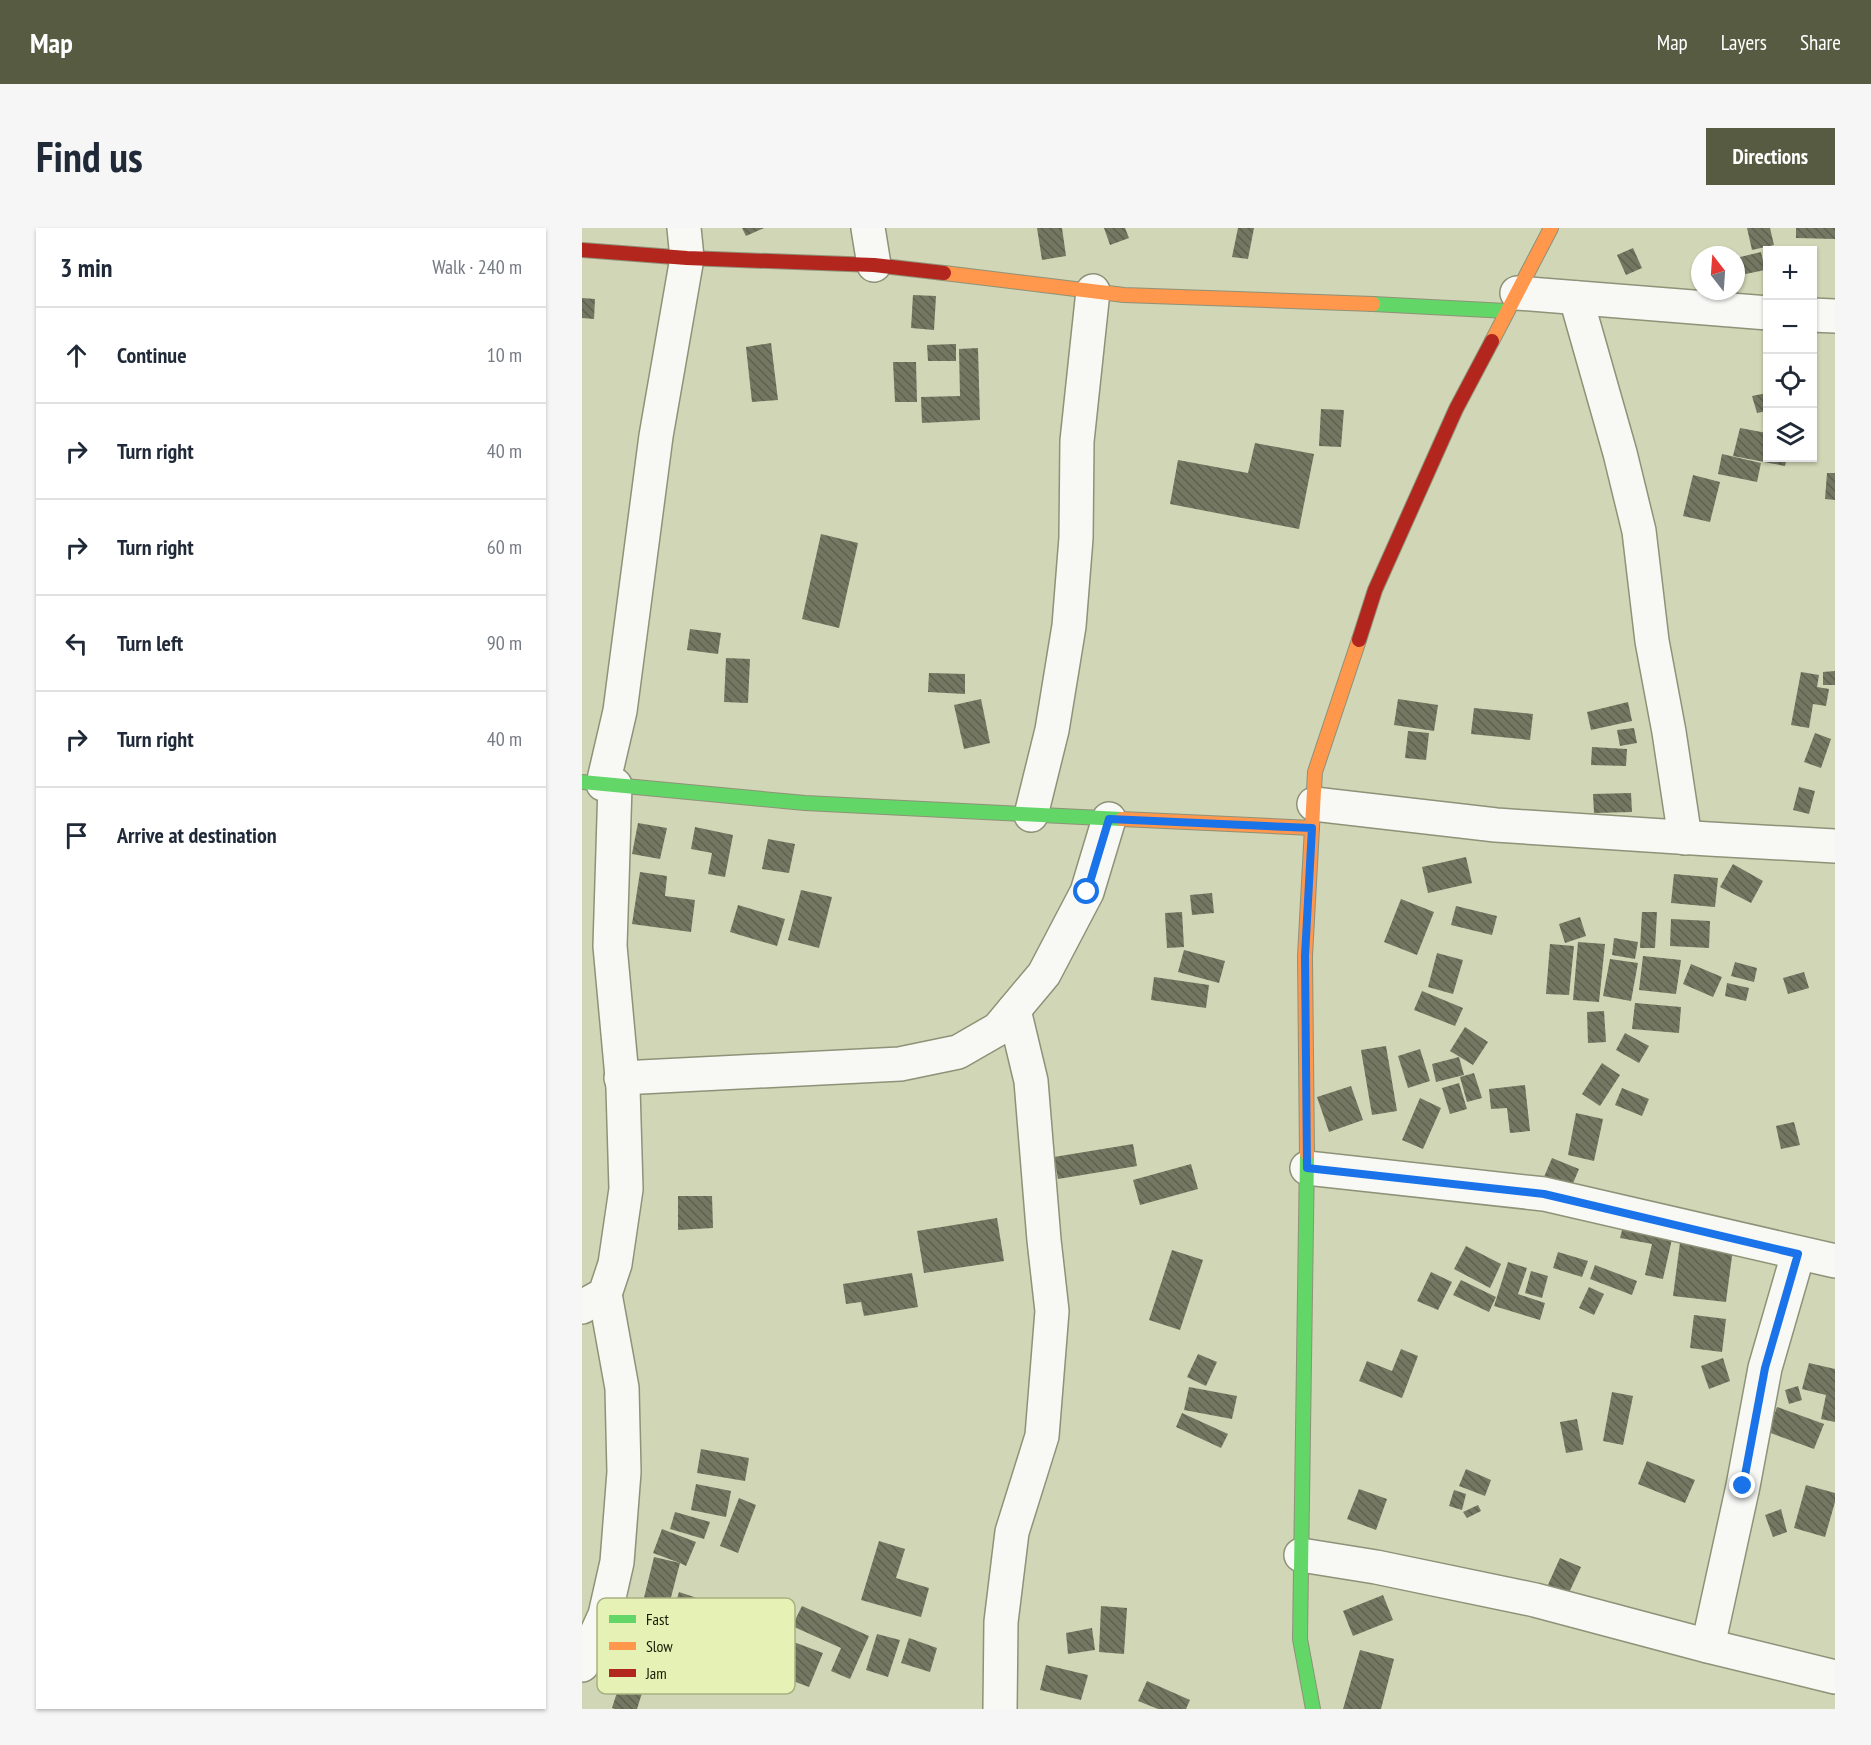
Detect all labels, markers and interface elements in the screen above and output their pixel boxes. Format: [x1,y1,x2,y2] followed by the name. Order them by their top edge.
[30,24,73,61] text: Map
[1657,29,1688,56] text: Map
[1721,29,1767,56] text: Layers
[1800,29,1841,56] text: Share
[1706,128,1835,185] button: Directions
[36,129,143,184] text: Find us
[1691,246,1745,300] north arrow
[1763,246,1817,462] map controls
[1763,246,1817,300] button: +
[60,251,113,284] text: 3 min
[432,254,522,280] text: Walk · 240 m
[1763,300,1817,354] button: −
[60,339,93,372] icon: ahead
[117,341,187,369] text: Continue
[487,342,522,368] text: 10 m
[1763,354,1817,408] button: locate
[1763,408,1817,462] button: layers
[60,435,93,468] icon: right
[117,437,194,465] text: Turn right
[487,438,522,464] text: 40 m
[60,531,93,564] icon: right
[117,533,194,561] text: Turn right
[487,534,522,560] text: 60 m
[60,627,93,660] icon: left
[117,629,183,657] text: Turn left
[487,630,522,656] text: 90 m
[60,723,93,756] icon: right
[117,725,194,753] text: Turn right
[487,726,522,752] text: 40 m
[60,819,93,852] icon: arrive
[117,821,277,849] text: Arrive at destination
[1073,878,1099,904] route start
[1729,1472,1755,1498] route end
[597,1598,795,1694] legend
[646,1609,669,1629] text: Fast
[646,1636,673,1656] text: Slow
[645,1663,667,1683] text: Jam

